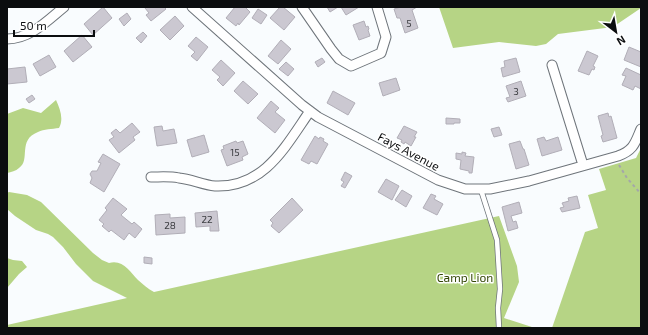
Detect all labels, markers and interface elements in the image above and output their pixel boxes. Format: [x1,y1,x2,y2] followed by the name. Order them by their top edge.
[14,12,94,38] scale bar
[596,12,636,52] north arrow
[406,17,412,29] house number: 5
[20,18,47,32] text: 50 m
[615,33,628,49] text: N
[513,85,519,97] house number: 3
[376,129,442,173] street label: Fays Avenue
[230,146,240,158] house number: 15
[201,213,213,225] house number: 22
[164,219,176,231] house number: 28
[437,270,493,284] park label: Camp Lion

